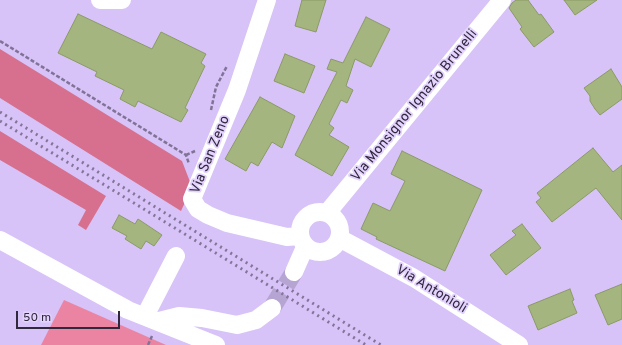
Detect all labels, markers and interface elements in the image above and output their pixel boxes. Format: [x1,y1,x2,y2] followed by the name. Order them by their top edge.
[348,27,482,185] street label: Via Monsignor Ignazio Brunelli
[188,113,234,197] street label: Via San Zeno
[392,262,470,318] street label: Via Antonioli
[18,303,122,329] scale bar
[23,310,51,326] text: 50 m

